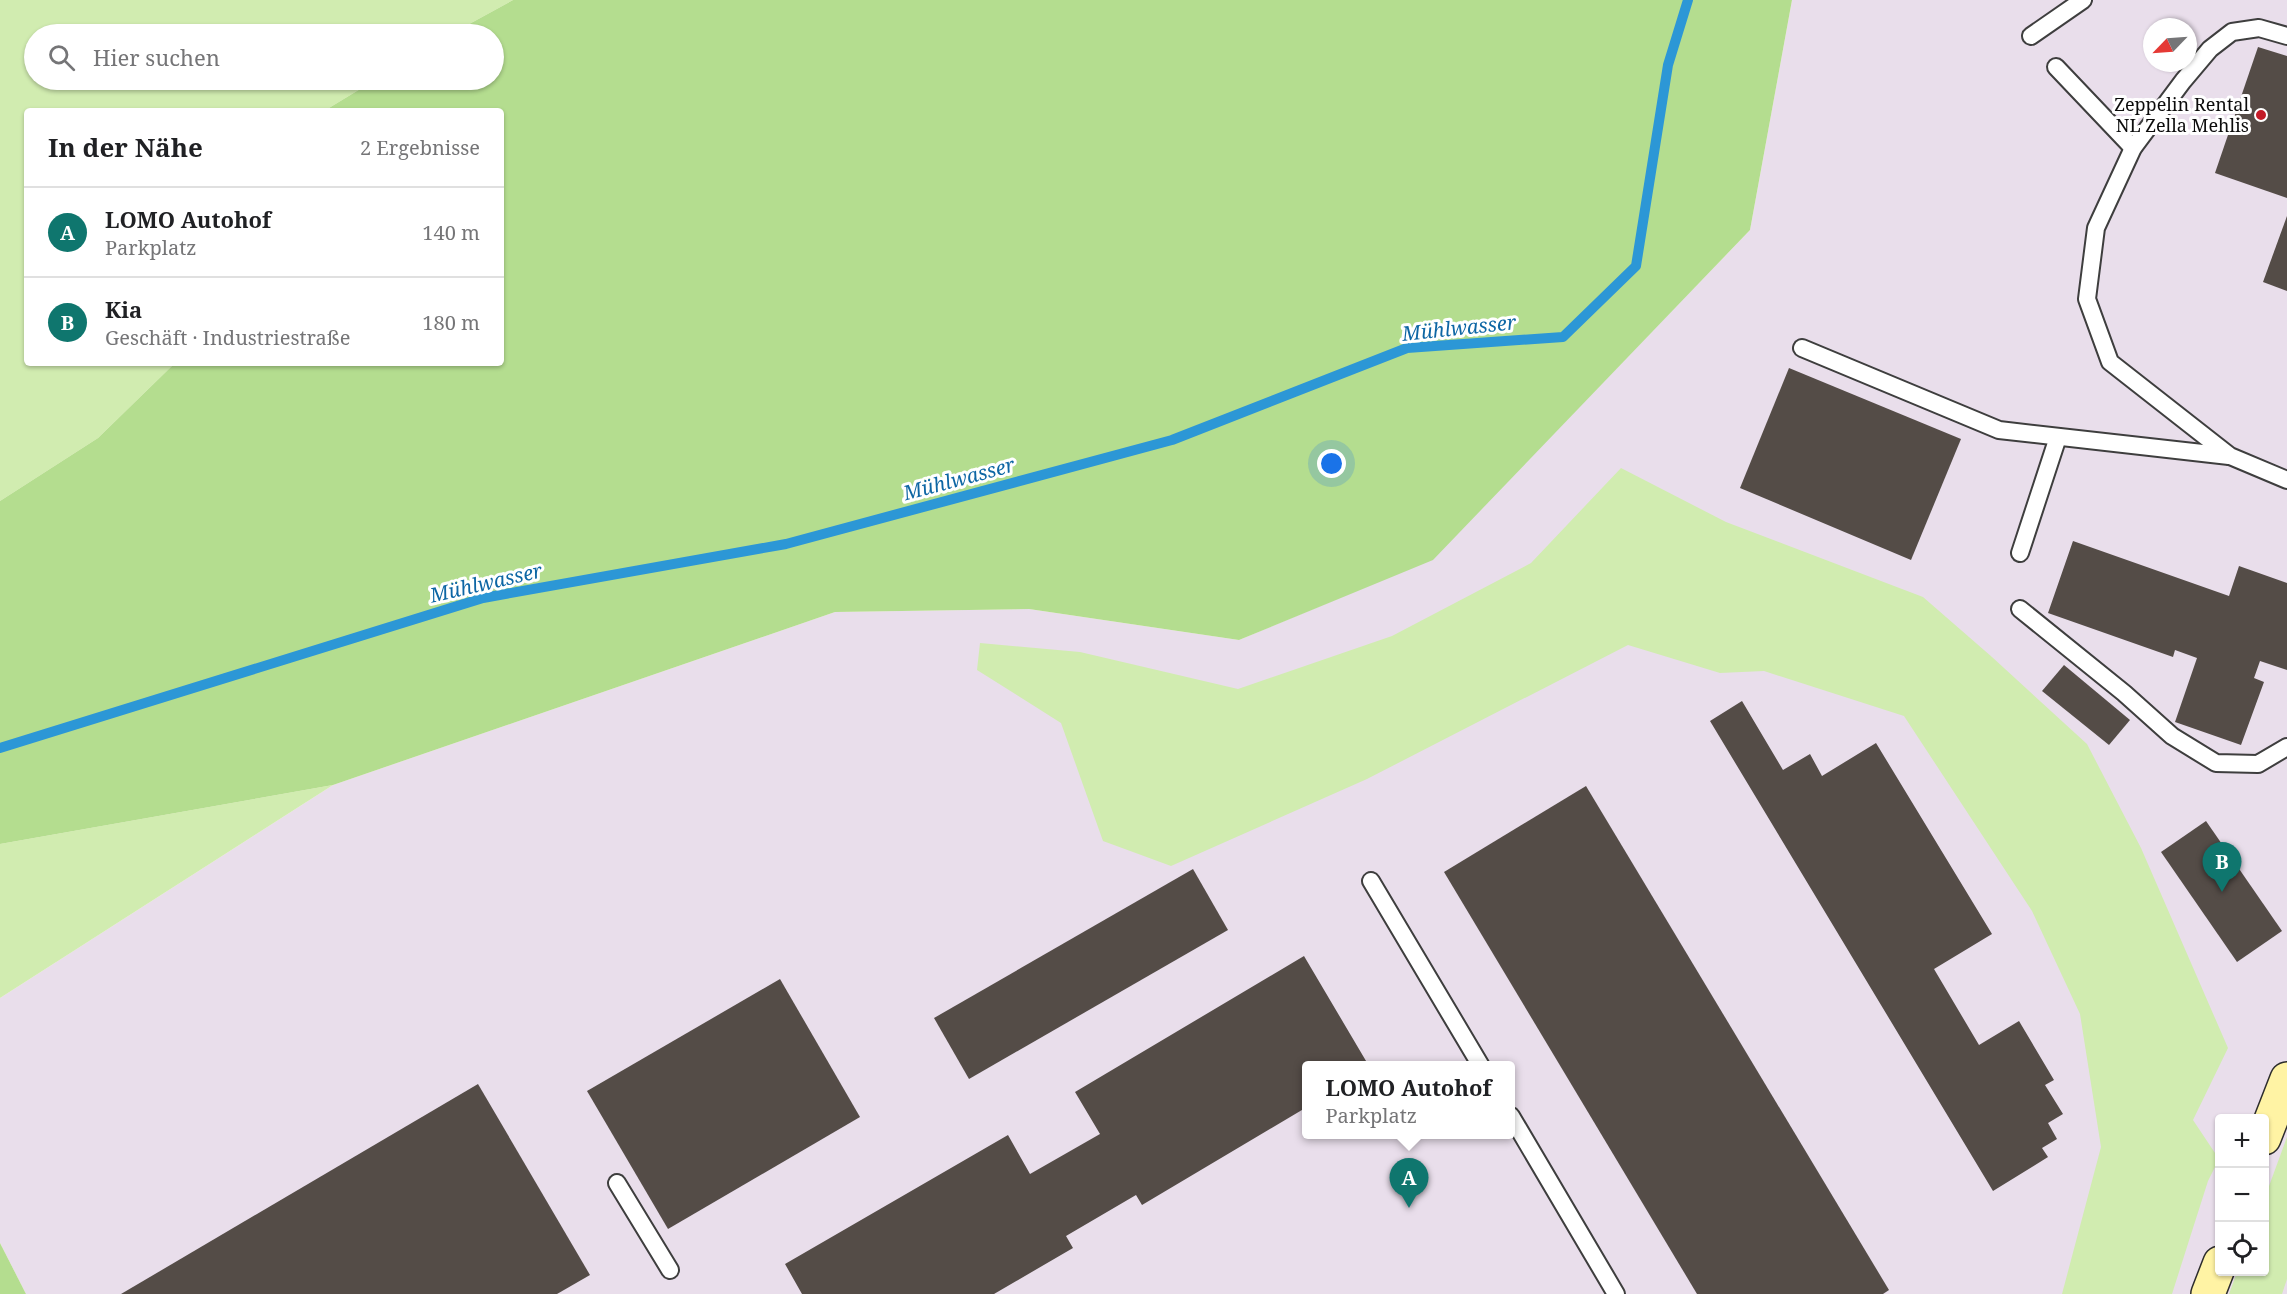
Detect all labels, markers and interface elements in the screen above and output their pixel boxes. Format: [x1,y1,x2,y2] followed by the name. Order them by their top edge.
[2143,18,2197,72] north arrow
[24,24,504,90] search box
[45,41,78,74] icon: search
[93,42,220,72] text: Hier suchen
[2114,92,2249,137] place label: Zeppelin Rental NL Zella Mehlis
[2254,108,2268,122] marker: Zeppelin Rental NL Zella Mehlis
[48,129,203,165] text: In der Nähe
[360,134,480,161] text: 2 Ergebnisse
[105,204,271,234] text: LOMO Autohof
[60,219,75,246] text: A
[422,219,480,246] text: 140 m
[105,234,196,261] text: Parkplatz
[105,294,142,324] text: Kia
[1400,308,1518,347] water label: Mühlwasser
[61,309,74,336] text: B
[422,309,480,336] text: 180 m
[105,324,350,351] text: Geschäft · Industriestraße
[1317,449,1346,478] your location
[899,450,1018,507] water label: Mühlwasser
[426,556,545,609] water label: Mühlwasser
[2202,842,2242,892] pin: B
[1302,1061,1515,1139] popup
[1325,1072,1492,1102] text: LOMO Autohof
[1325,1102,1417,1129] text: Parkplatz
[2215,1114,2269,1276] map controls
[2215,1114,2269,1168] button: +
[1390,1158,1428,1208] pin: A
[2215,1168,2269,1222] button: −
[2215,1222,2269,1276] button: locate

